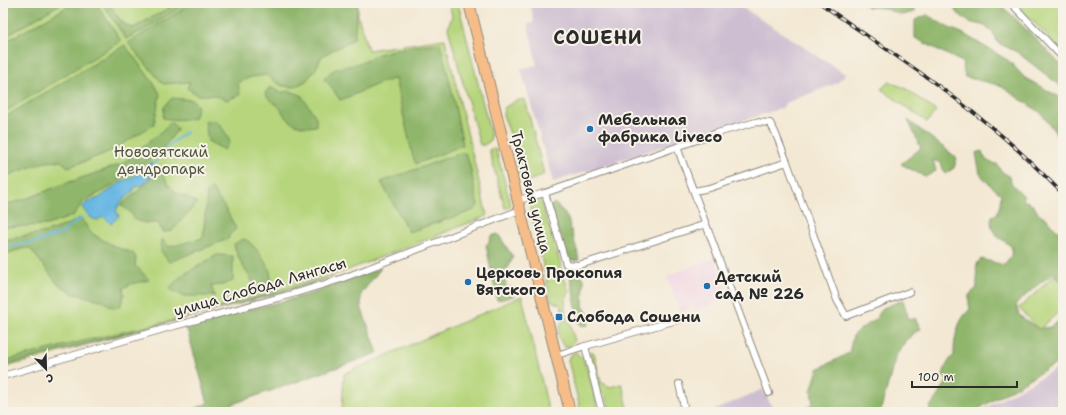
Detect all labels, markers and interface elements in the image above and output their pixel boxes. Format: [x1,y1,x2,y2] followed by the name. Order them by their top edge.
[553,25,643,50] district label: СОШЕНИ
[598,110,722,147] place label: Мебельная фабрика Liveco
[585,124,595,134] marker: Мебельная фабрика Liveco
[506,129,556,256] street label: Трактовая улица
[114,142,208,179] park label: Нововятский дендропарк
[171,253,349,321] street label: улица Слобода Лянгасы
[476,263,622,300] place label: Церковь Прокопия Вятского
[715,267,804,304] place label: Детский сад № 226
[463,277,473,287] marker: Церковь Прокопия Вятского
[702,281,712,291] marker: Детский сад № 226
[567,307,701,327] place label: Слобода Сошени
[554,312,564,322] marker: Слобода Сошени
[26,349,66,389] north arrow
[912,363,1017,389] scale bar
[918,369,954,385] text: 100 m
[43,370,56,386] text: С

